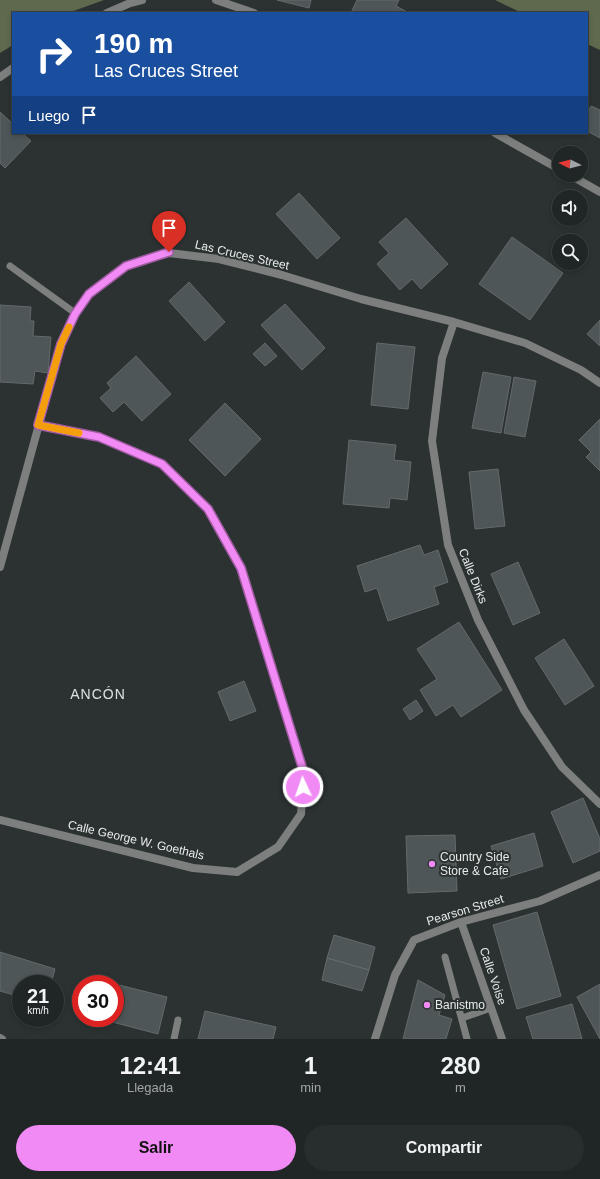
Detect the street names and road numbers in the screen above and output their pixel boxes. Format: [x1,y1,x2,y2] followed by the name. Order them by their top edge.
[194,237,291,273] street label: Las Cruces Street
[456,546,490,606] street label: Calle Dirks
[67,817,205,863] street label: Calle George W. Goethals
[425,891,506,928] street label: Pearson Street
[477,945,509,1007] street label: Calle Voise

